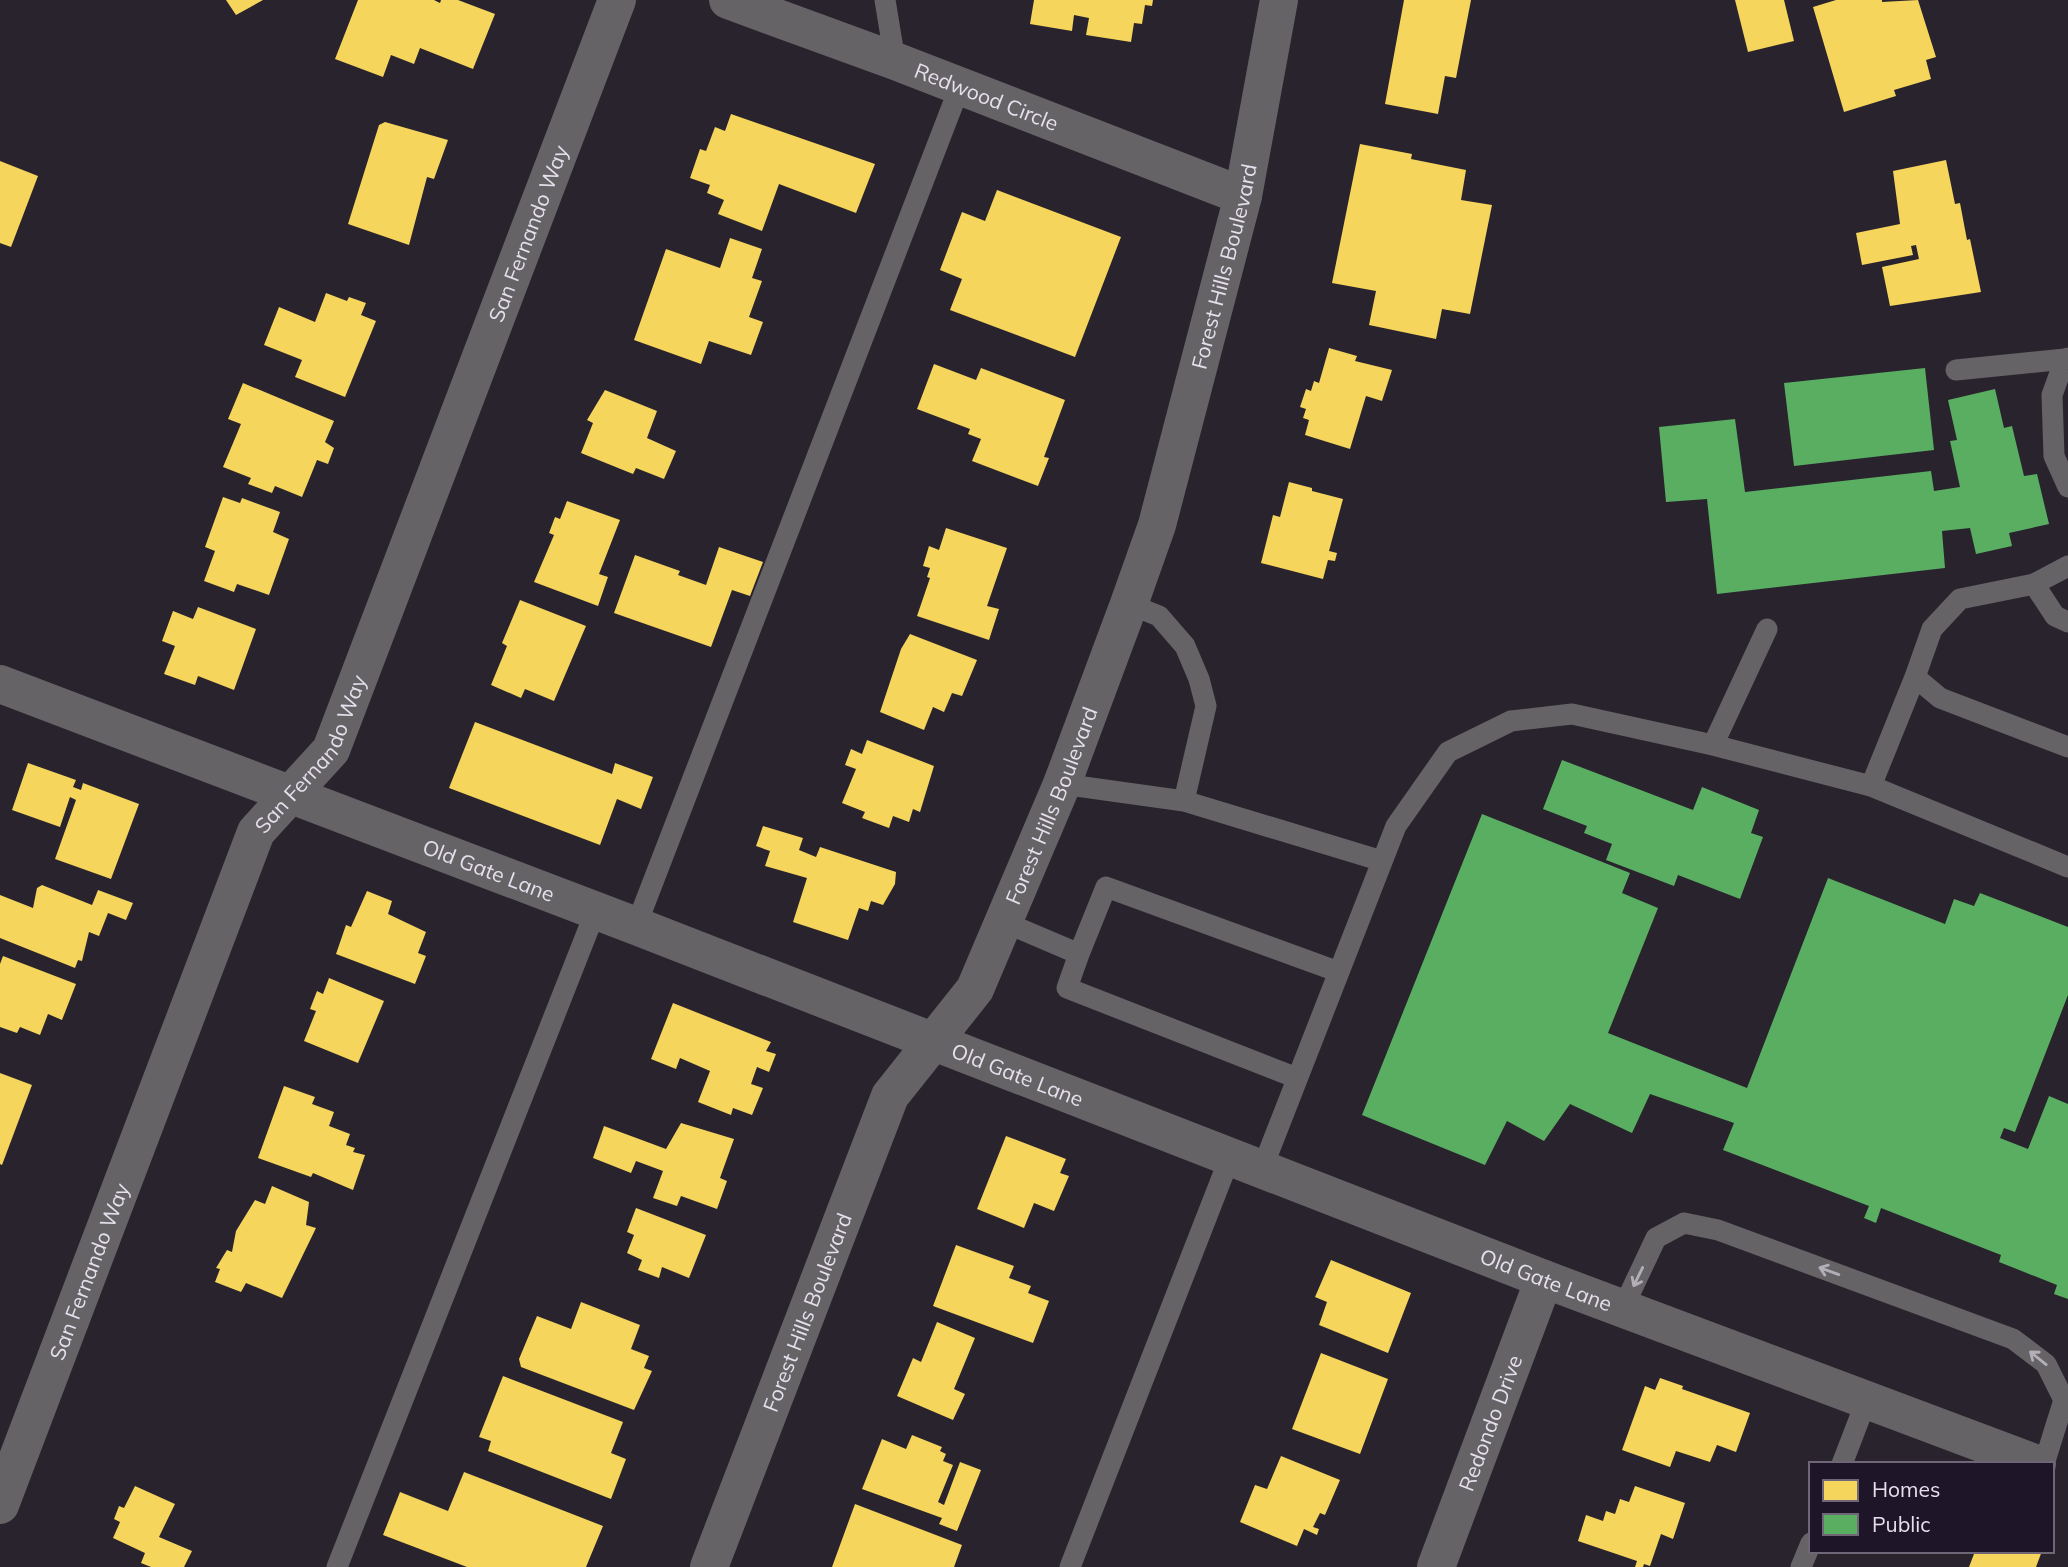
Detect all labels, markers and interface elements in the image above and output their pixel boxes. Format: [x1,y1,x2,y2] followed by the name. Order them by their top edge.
[911,57,1062,136] street label: Redwood Circle
[482,141,573,326] street label: San Fernando Way
[1185,162,1262,372] street label: Forest Hills Boulevard
[249,671,371,838] street label: San Fernando Way
[999,703,1103,908] street label: Forest Hills Boulevard
[419,833,559,907] street label: Old Gate Lane
[948,1037,1087,1112] street label: Old Gate Lane
[43,1179,134,1363] street label: San Fernando Way
[757,1209,857,1415] street label: Forest Hills Boulevard
[1477,1242,1616,1316] street label: Old Gate Lane
[1819,1264,1841,1276] one-way arrow
[1630,1266,1644,1287] one-way arrow
[1453,1351,1527,1495] street label: Redondo Drive
[2029,1351,2047,1366] one-way arrow
[1809,1462,2054,1553] legend
[1872,1476,1940,1502] text: Homes
[1872,1511,1931,1537] text: Public

